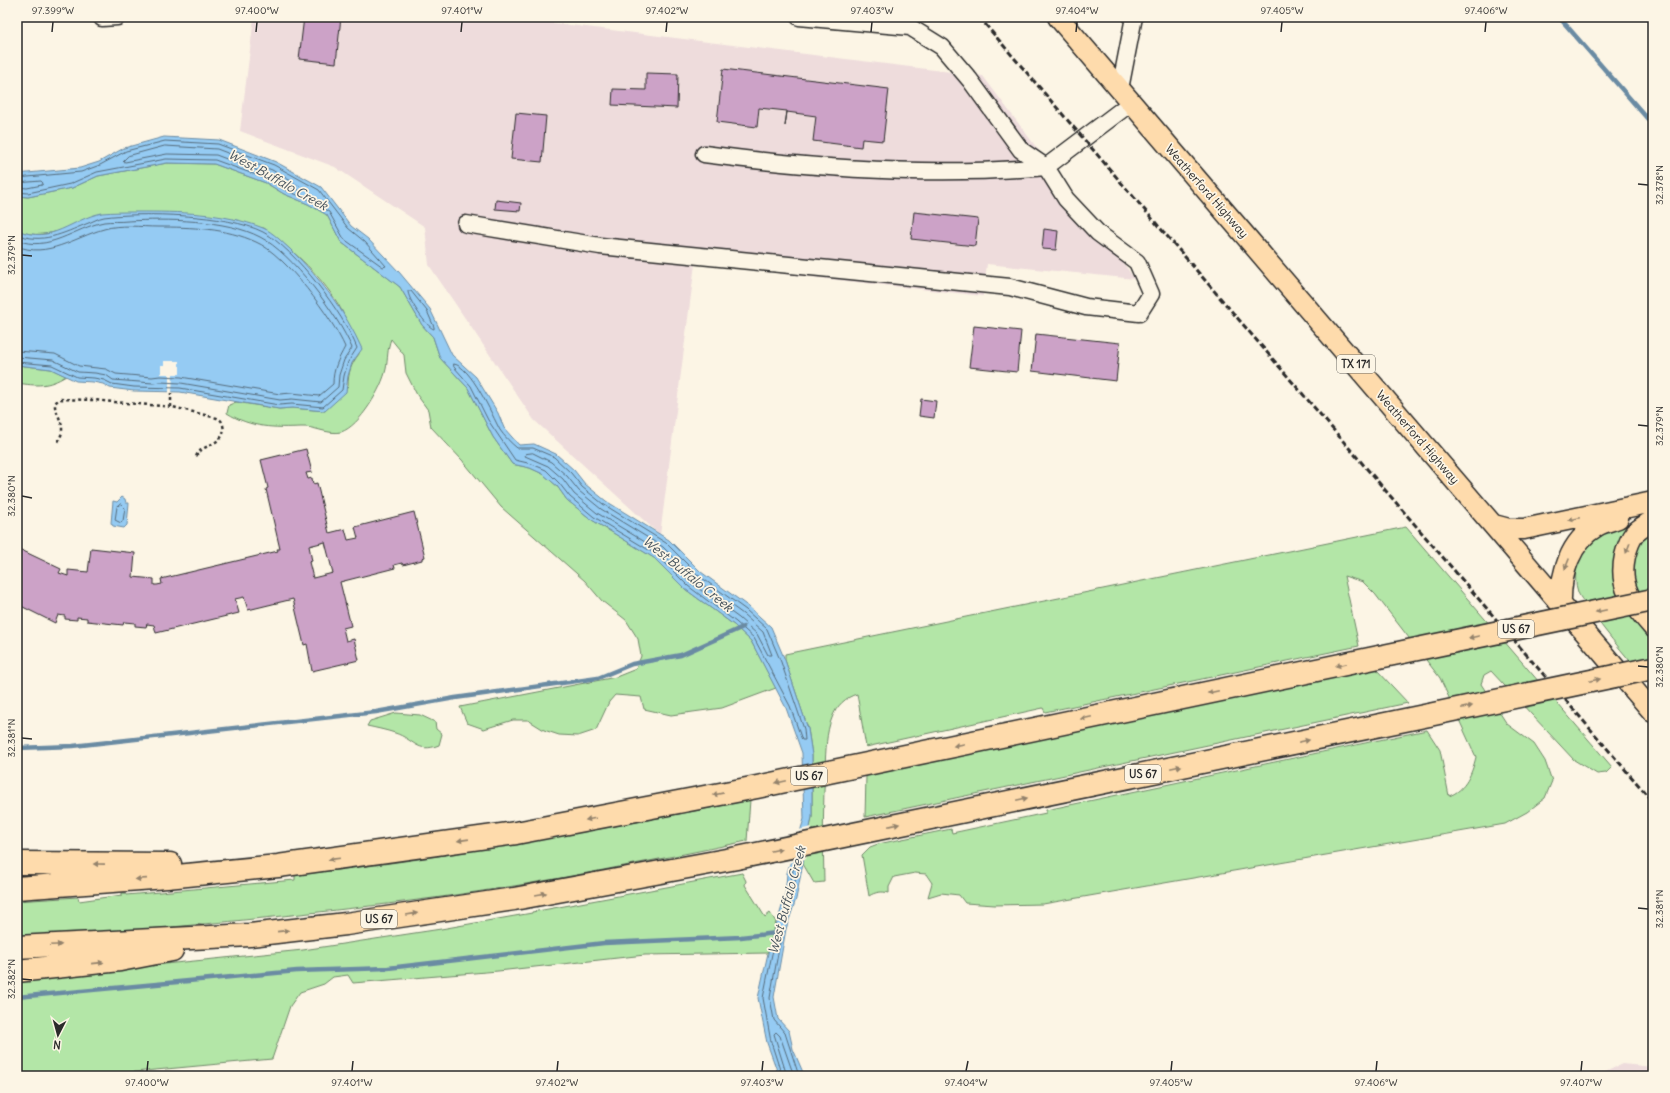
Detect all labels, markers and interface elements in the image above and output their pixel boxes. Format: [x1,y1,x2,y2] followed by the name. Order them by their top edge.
[32,4,74,17] text: 97.399°W
[235,4,279,17] text: 97.400°W
[441,4,483,17] text: 97.401°W
[646,4,688,17] text: 97.402°W
[851,4,894,17] text: 97.403°W
[1055,4,1099,17] text: 97.404°W
[1260,4,1304,17] text: 97.405°W
[1464,4,1508,17] text: 97.406°W
[1162,141,1252,241] street label: Weatherford Highway
[225,146,332,215] water label: West Buffalo Creek
[1653,165,1666,205] text: 32.378°N
[5,235,18,275] text: 32.379°N
[1337,355,1375,373] road number: TX 171
[1373,387,1463,487] street label: Weatherford Highway
[1653,406,1666,446] text: 32.379°N
[5,475,18,517] text: 32.380°N
[1568,516,1580,522] one-way arrow
[640,532,738,616] water label: West Buffalo Creek
[1624,543,1630,555] one-way arrow
[1564,558,1570,569] one-way arrow
[1595,608,1607,614] one-way arrow
[1498,620,1534,638] road number: US 67
[1468,635,1480,641] one-way arrow
[1653,646,1666,688] text: 32.380°N
[1335,663,1347,669] one-way arrow
[1588,676,1601,682] one-way arrow
[1207,689,1220,695] one-way arrow
[1461,703,1473,709] one-way arrow
[1080,716,1092,722] one-way arrow
[5,719,18,757] text: 32.381°N
[1297,737,1310,743] one-way arrow
[953,742,965,748] one-way arrow
[1170,764,1182,770] one-way arrow
[1125,765,1161,783] road number: US 67
[791,767,827,785] road number: US 67
[775,779,787,785] one-way arrow
[712,792,725,798] one-way arrow
[1015,796,1028,802] one-way arrow
[585,816,597,822] one-way arrow
[888,822,900,828] one-way arrow
[457,837,469,843] one-way arrow
[764,843,810,956] water label: West Buffalo Creek
[769,846,782,852] one-way arrow
[328,856,340,862] one-way arrow
[93,860,105,867] one-way arrow
[135,876,147,883] one-way arrow
[1653,890,1666,928] text: 32.381°N
[535,891,547,897] one-way arrow
[361,910,397,928] road number: US 67
[406,911,418,917] one-way arrow
[277,928,289,935] one-way arrow
[50,941,62,948] one-way arrow
[5,959,18,999] text: 32.382°N
[92,959,104,966] one-way arrow
[38,1015,78,1055] north arrow
[52,1038,61,1052] text: N
[125,1076,169,1089] text: 97.400°W
[331,1076,373,1089] text: 97.401°W
[536,1076,578,1089] text: 97.402°W
[741,1076,784,1089] text: 97.403°W
[944,1076,988,1089] text: 97.404°W
[1149,1076,1193,1089] text: 97.405°W
[1354,1076,1398,1089] text: 97.406°W
[1560,1076,1602,1089] text: 97.407°W

